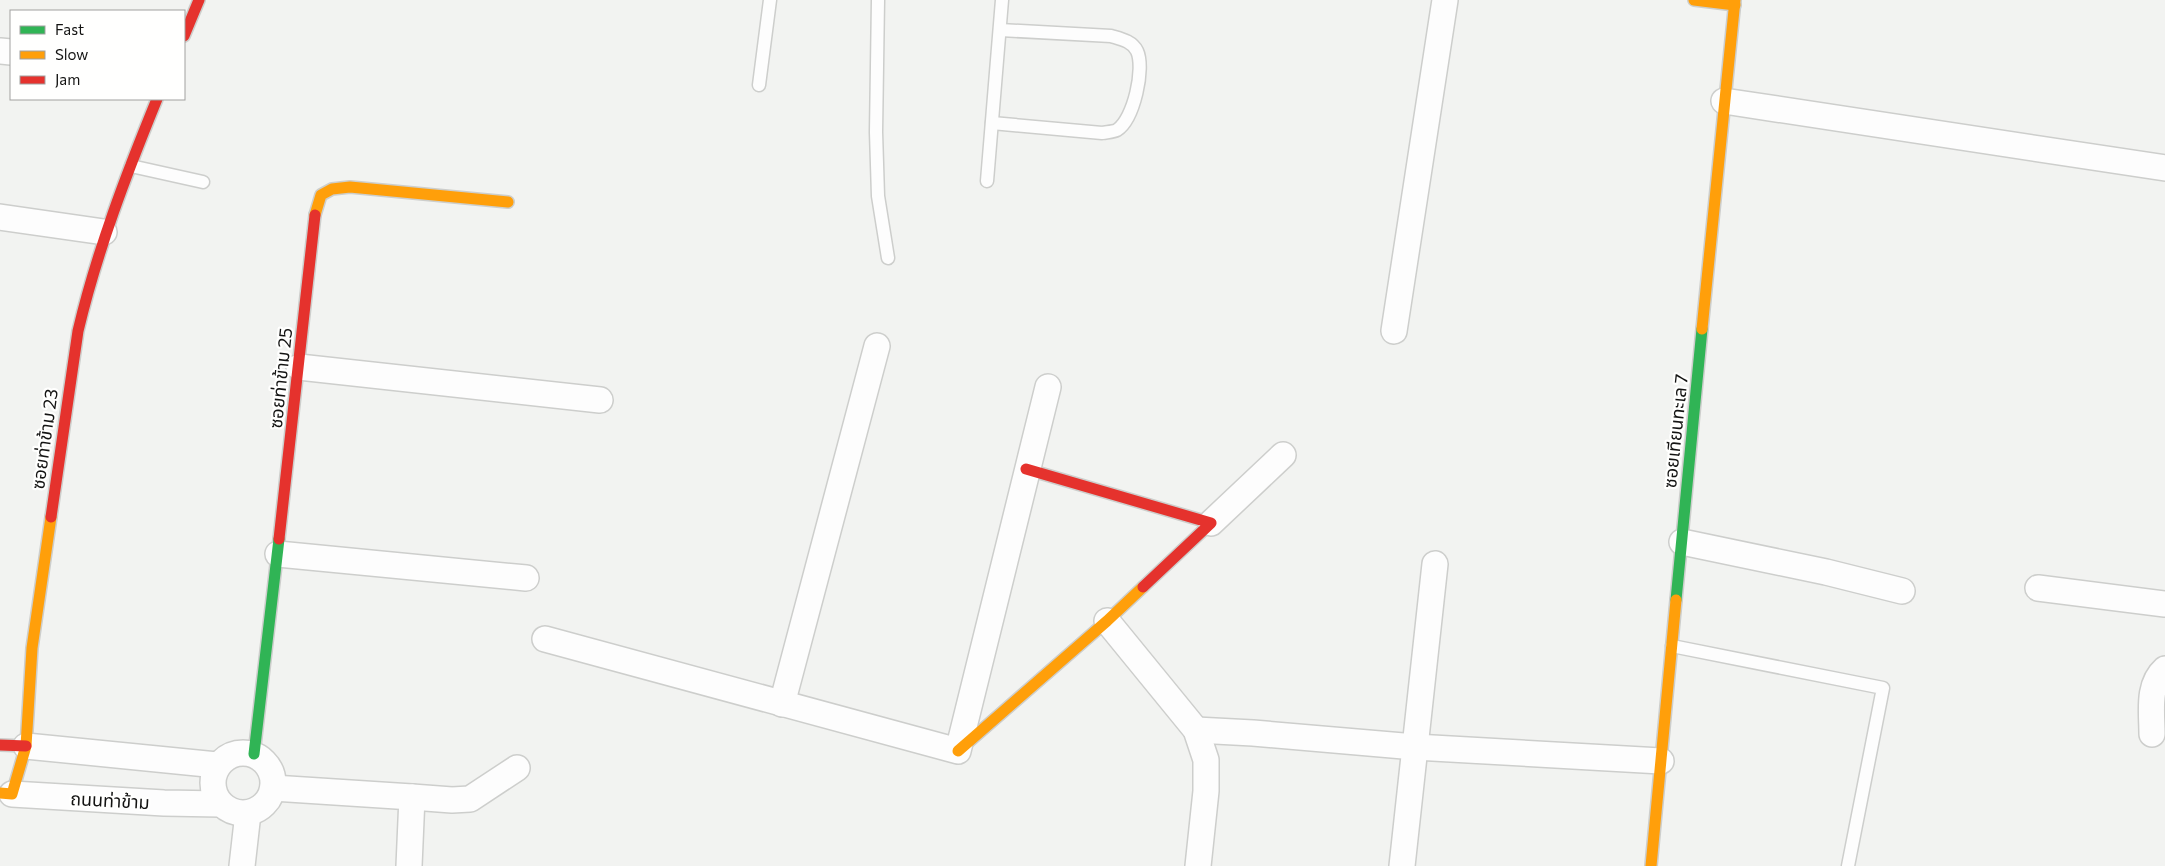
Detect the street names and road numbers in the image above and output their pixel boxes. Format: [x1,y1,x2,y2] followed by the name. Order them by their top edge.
[264,326,296,430] street label: ซอยท่าข้าม 25
[1658,373,1692,489] street label: ซอยเทียนทะเล 7
[26,387,62,491] street label: ซอยท่าข้าม 23
[70,787,150,813] street label: ถนนท่าข้าม

